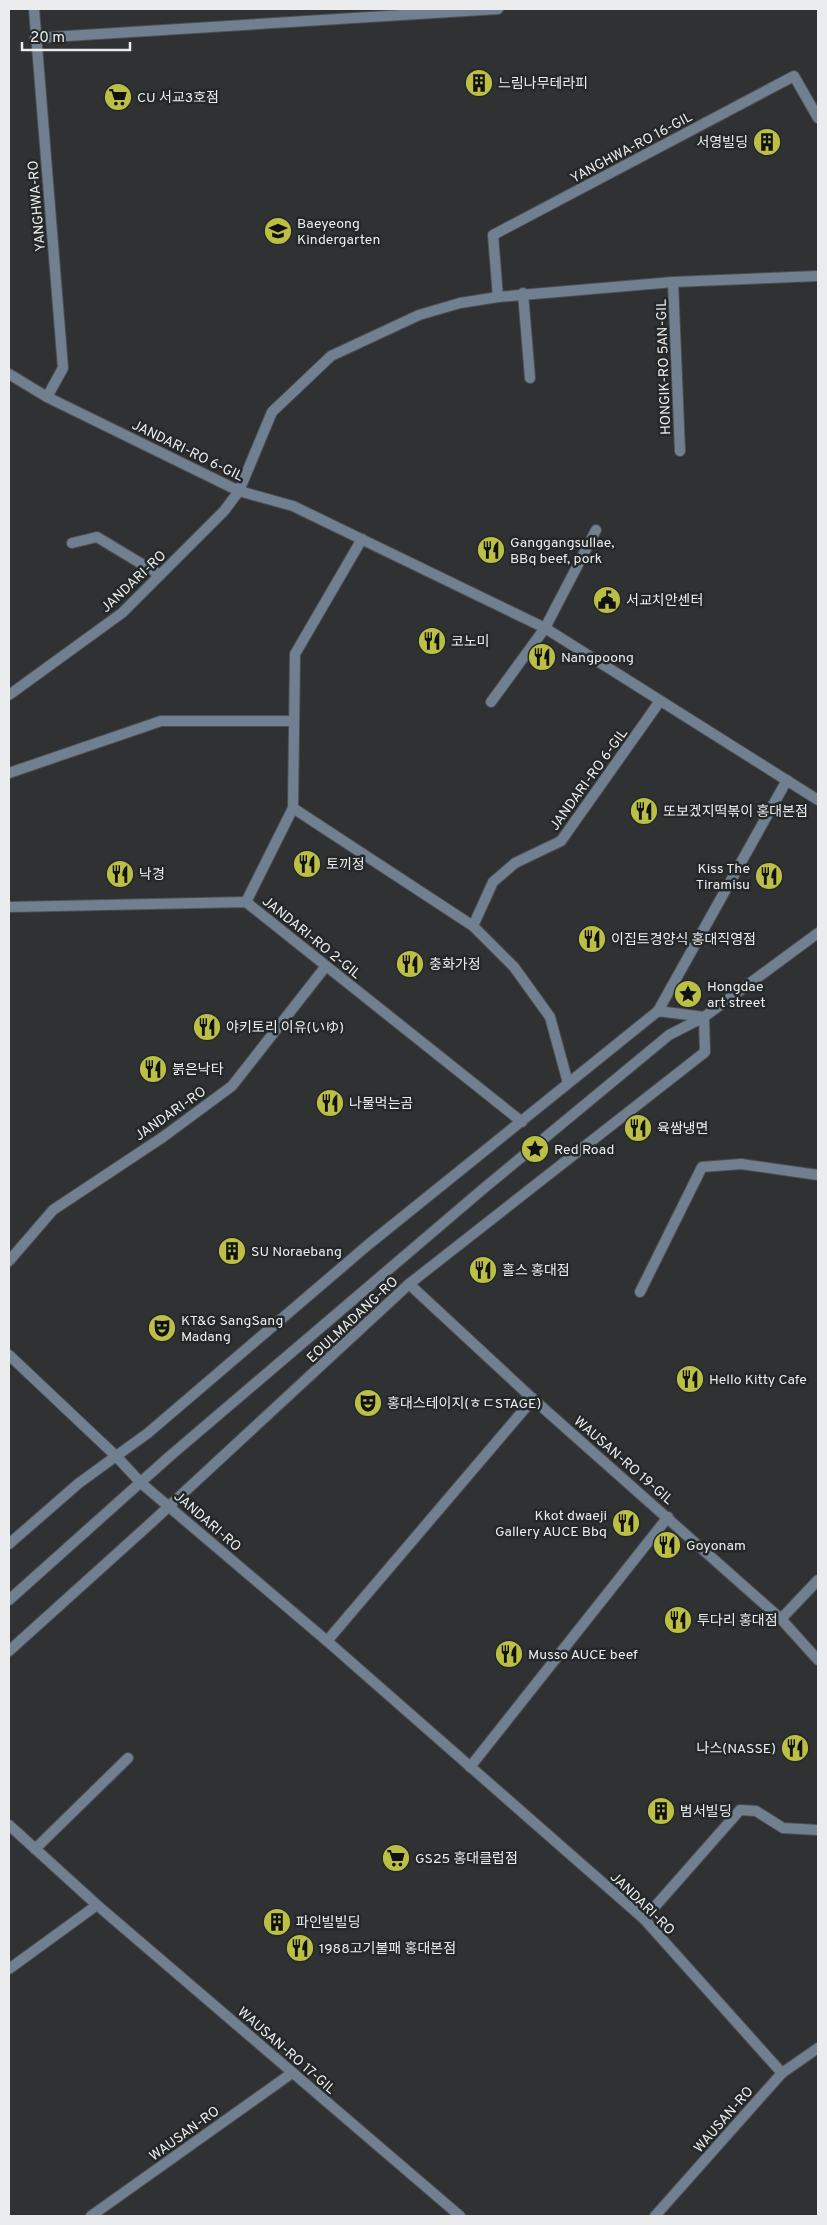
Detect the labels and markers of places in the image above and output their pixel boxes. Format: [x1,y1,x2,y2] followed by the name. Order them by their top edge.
[464,68,494,98] building icon: 느림나무테라피
[498,76,588,93] place label: 느림나무테라피
[103,82,133,112] supermarket icon: CU 서교3호점
[137,90,219,107] place label: CU 서교3호점
[752,127,782,157] building icon: 서영빌딩
[696,135,748,152] place label: 서영빌딩
[263,216,293,246] school or university icon: Baeyeong Kindergarten
[297,216,380,249] place label: Baeyeong Kindergarten
[476,535,506,565] restaurant icon: Ganggangsullae, BBq beef, pork
[510,535,614,568] place label: Ganggangsullae, BBq beef, pork
[592,585,622,615] public building icon: 서교치안센터
[626,593,703,610] place label: 서교치안센터
[417,626,447,656] restaurant icon: 코노미
[451,634,490,651] place label: 코노미
[527,642,557,672] restaurant icon: Nangpoong
[561,650,634,667] place label: Nangpoong
[629,796,659,826] restaurant icon: 또보겠지떡볶이 홍대본점
[663,804,808,821] place label: 또보겠지떡볶이 홍대본점
[292,849,322,879] restaurant icon: 토끼정
[326,857,365,874] place label: 토끼정
[105,859,135,889] restaurant icon: 낙경
[696,861,750,894] place label: Kiss The Tiramisu
[754,861,784,891] restaurant icon: Kiss The Tiramisu
[139,867,165,884] place label: 낙경
[577,924,607,954] restaurant icon: 이집트경양식 홍대직영점
[611,932,756,949] place label: 이집트경양식 홍대직영점
[395,949,425,979] restaurant icon: 충화가정
[429,957,481,974] place label: 충화가정
[673,979,703,1009] place icon: Hongdae art street
[707,979,766,1012] place label: Hongdae art street
[192,1012,222,1042] restaurant icon: 야키토리 이유(いゆ)
[226,1020,344,1037] place label: 야키토리 이유(いゆ)
[138,1054,168,1084] restaurant icon: 붉은낙타
[172,1062,224,1079] place label: 붉은낙타
[315,1088,345,1118] restaurant icon: 나물먹는곰
[349,1096,413,1113] place label: 나물먹는곰
[623,1113,653,1143] restaurant icon: 육쌈냉면
[657,1121,709,1138] place label: 육쌈냉면
[520,1134,550,1164] place icon: Red Road
[554,1142,614,1159] place label: Red Road
[217,1236,247,1266] building icon: SU Noraebang
[251,1244,342,1261] place label: SU Noraebang
[468,1255,498,1285] restaurant icon: 홀스 홍대점
[502,1263,570,1280] place label: 홀스 홍대점
[147,1313,177,1343] theatre icon: KT&G SangSang Madang
[181,1313,283,1346] place label: KT&G SangSang Madang
[675,1364,705,1394] restaurant icon: Hello Kitty Cafe
[709,1372,807,1389] place label: Hello Kitty Cafe
[353,1388,383,1418] theatre icon: 홍대스테이지(ㅎㄷSTAGE)
[387,1396,541,1413] place label: 홍대스테이지(ㅎㄷSTAGE)
[495,1508,607,1541] place label: Kkot dwaeji Gallery AUCE Bbq
[611,1508,641,1538] restaurant icon: Kkot dwaeji Gallery AUCE Bbq
[652,1530,682,1560] restaurant icon: Goyonam
[686,1538,746,1555] place label: Goyonam
[663,1605,693,1635] restaurant icon: 투다리 홍대점
[697,1613,778,1630] place label: 투다리 홍대점
[494,1639,524,1669] restaurant icon: Musso AUCE beef
[528,1647,638,1664] place label: Musso AUCE beef
[780,1733,810,1763] restaurant icon: 나스(NASSE)
[697,1741,776,1758] place label: 나스(NASSE)
[646,1796,676,1826] building icon: 범서빌딩
[680,1804,732,1821] place label: 범서빌딩
[381,1843,411,1873] supermarket icon: GS25 홍대클럽점
[415,1851,518,1868] place label: GS25 홍대클럽점
[262,1907,292,1937] building icon: 파인빌빌딩
[296,1915,360,1932] place label: 파인빌빌딩
[285,1933,315,1963] restaurant icon: 1988고기불패 홍대본점
[319,1941,456,1958] place label: 1988고기불패 홍대본점

